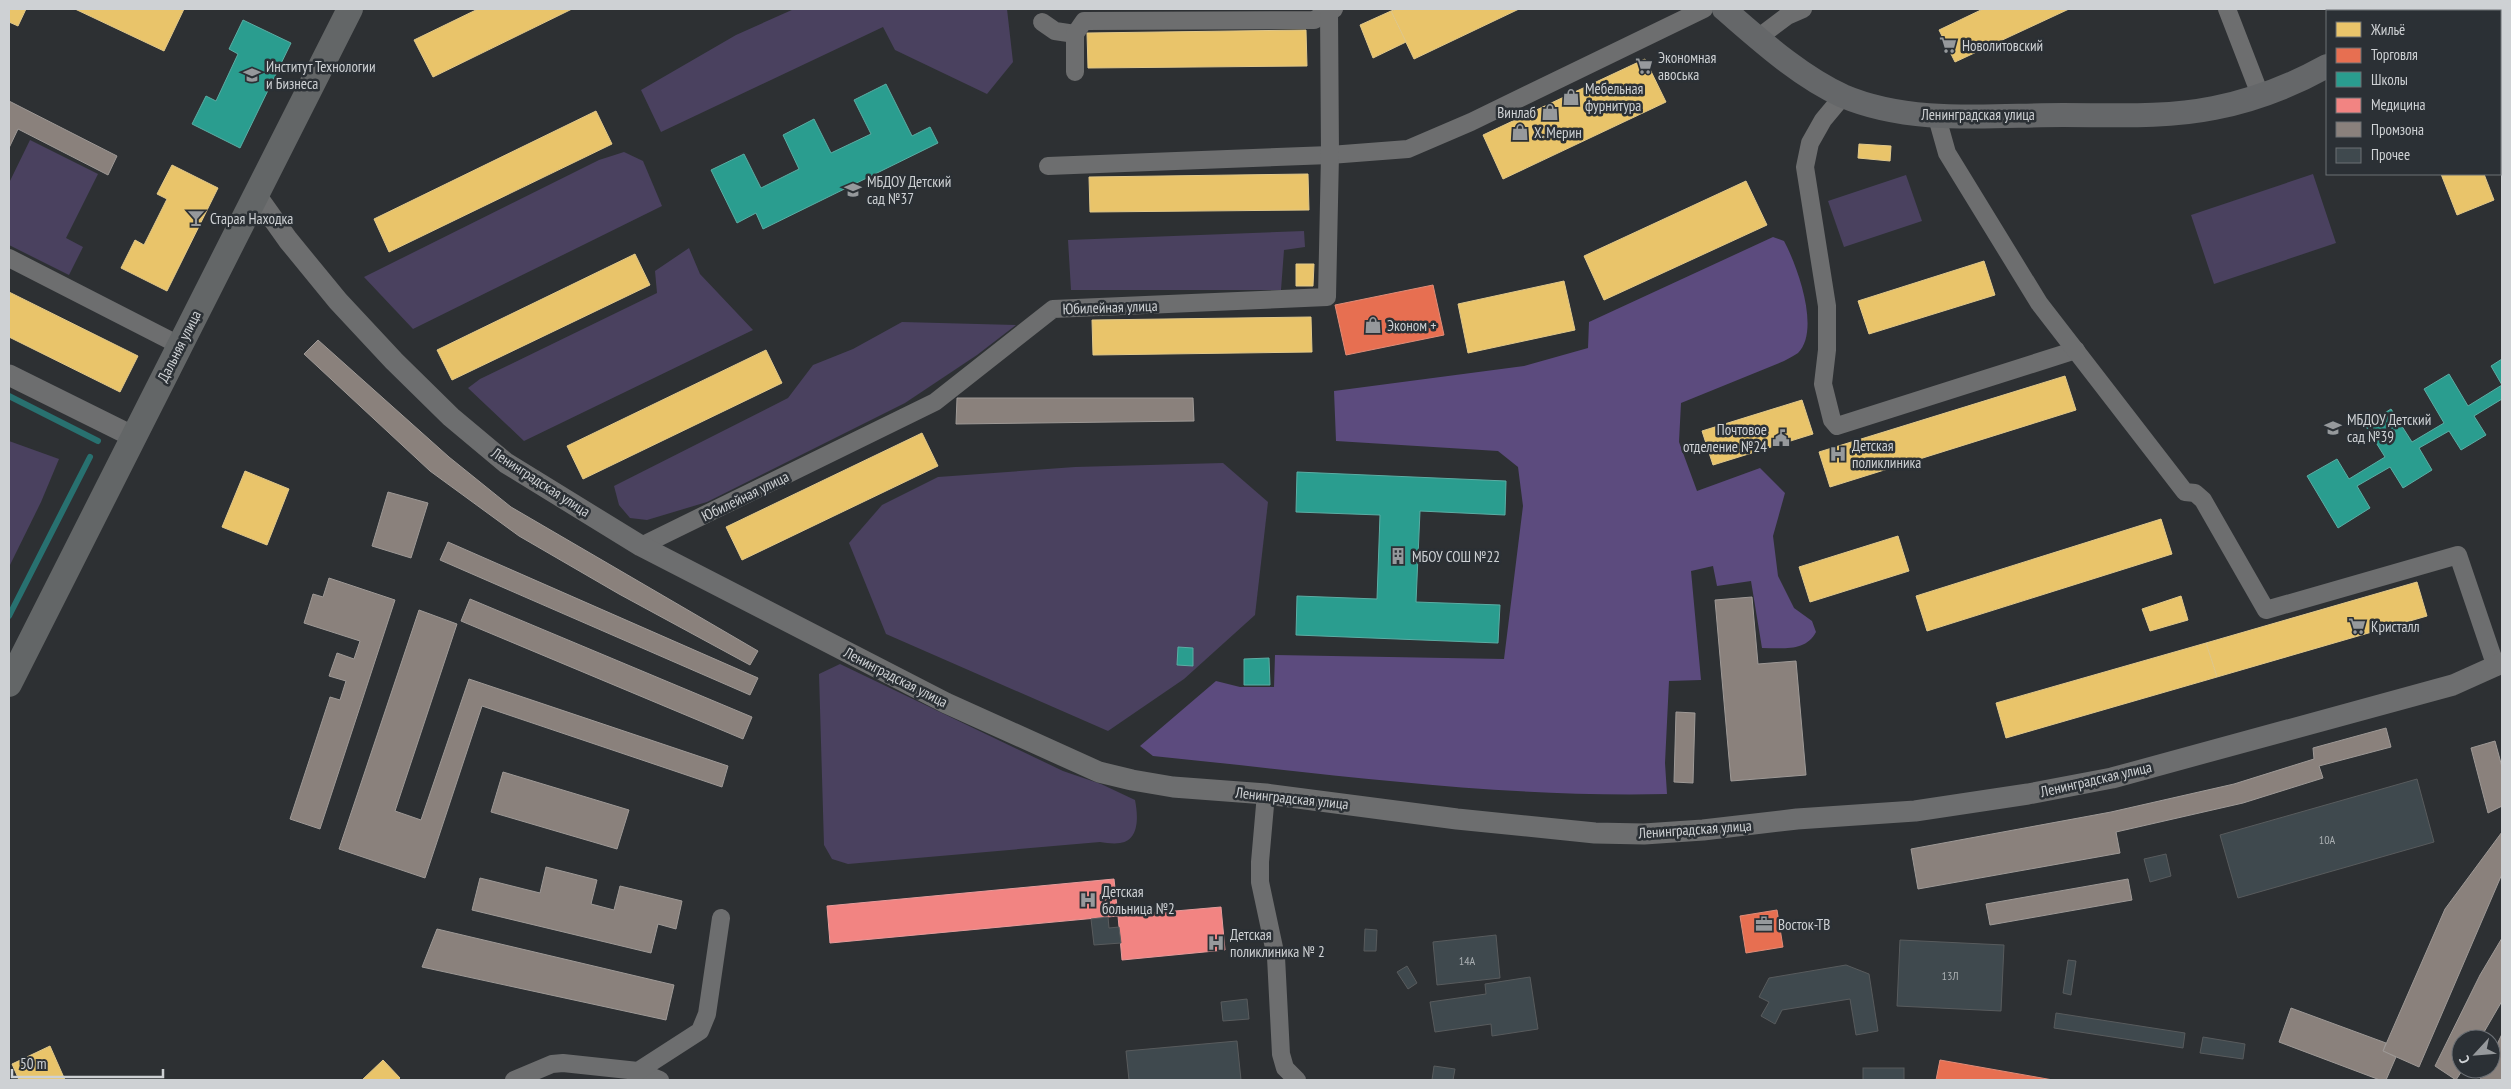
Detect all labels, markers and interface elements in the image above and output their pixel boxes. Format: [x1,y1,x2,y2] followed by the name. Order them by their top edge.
[2326,10,2501,175] legend
[2370,20,2405,39] text: Жильё
[1938,35,1958,55] supermarket icon: Новолитовский
[1962,36,2043,55] place label: Новолитовский
[2371,45,2418,64] text: Торговля
[1658,48,1716,84] place label: Экономная авоська
[1634,56,1654,76] supermarket icon: Экономная авоська
[266,57,375,93] place label: Институт Технологии и Бизнеса
[242,65,262,85] school or university icon: Институт Технологии и Бизнеса
[2371,70,2408,89] text: Школы
[1585,79,1643,115] place label: Мебельная фурнитура
[1561,87,1581,107] shop icon: Мебельная фурнитура
[2371,95,2425,114] text: Медицина
[1540,102,1560,122] shop icon: Винлаб
[1497,103,1536,122] place label: Винлаб
[1920,105,2035,124] street label: Ленинградская улица
[2371,120,2424,139] text: Промзона
[1510,122,1530,142] shop icon: Х. Мерин
[1534,123,1582,142] place label: Х. Мерин
[2371,145,2410,164] text: Прочее
[867,172,951,208] place label: МБДОУ Детский сад №37
[843,180,863,200] school or university icon: МБДОУ Детский сад №37
[186,208,206,228] bar icon: Старая Находка
[210,209,293,228] place label: Старая Находка
[1062,296,1158,318] street label: Юбилейная улица
[153,307,205,385] street label: Дальняя улица
[1363,315,1383,335] shop icon: Эконом +
[1387,316,1436,335] place label: Эконом +
[2347,410,2431,446] place label: МБДОУ Детский сад №39
[2323,418,2343,438] school or university icon: МБДОУ Детский сад №39
[1683,420,1767,456] place label: Почтовое отделение №24
[1771,428,1791,448] public building icon: Почтовое отделение №24
[1852,436,1921,472] place label: Детская поликлиника
[487,443,594,521] street label: Ленинградская улица
[1828,444,1848,464] hospital icon: Детская поликлиника
[698,467,792,525] street label: Юбилейная улица
[1388,546,1408,566] building icon: МБОУ СОШ №22
[1412,547,1500,566] place label: МБОУ СОШ №22
[2347,616,2367,636] supermarket icon: Кристалл
[2371,617,2420,636] place label: Кристалл
[840,642,951,711] street label: Ленинградская улица
[2037,757,2154,801] street label: Ленинградская улица
[1233,783,1350,813] street label: Ленинградская улица
[1637,816,1752,843] street label: Ленинградская улица
[2319,832,2336,847] house number: 10А
[1102,882,1175,918] place label: Детская больница №2
[1078,890,1098,910] hospital icon: Детская больница №2
[1754,914,1774,934] office icon: Восток-ТВ
[1778,915,1830,934] place label: Восток-ТВ
[1230,925,1325,961] place label: Детская поликлиника № 2
[1206,933,1226,953] hospital icon: Детская поликлиника № 2
[1459,953,1476,968] house number: 14А
[1942,968,1958,983] house number: 13Л
[2451,1029,2501,1079] north arrow
[12,1046,164,1078] scale bar
[2455,1052,2474,1067] text: С
[20,1054,46,1073] text: 50 m

